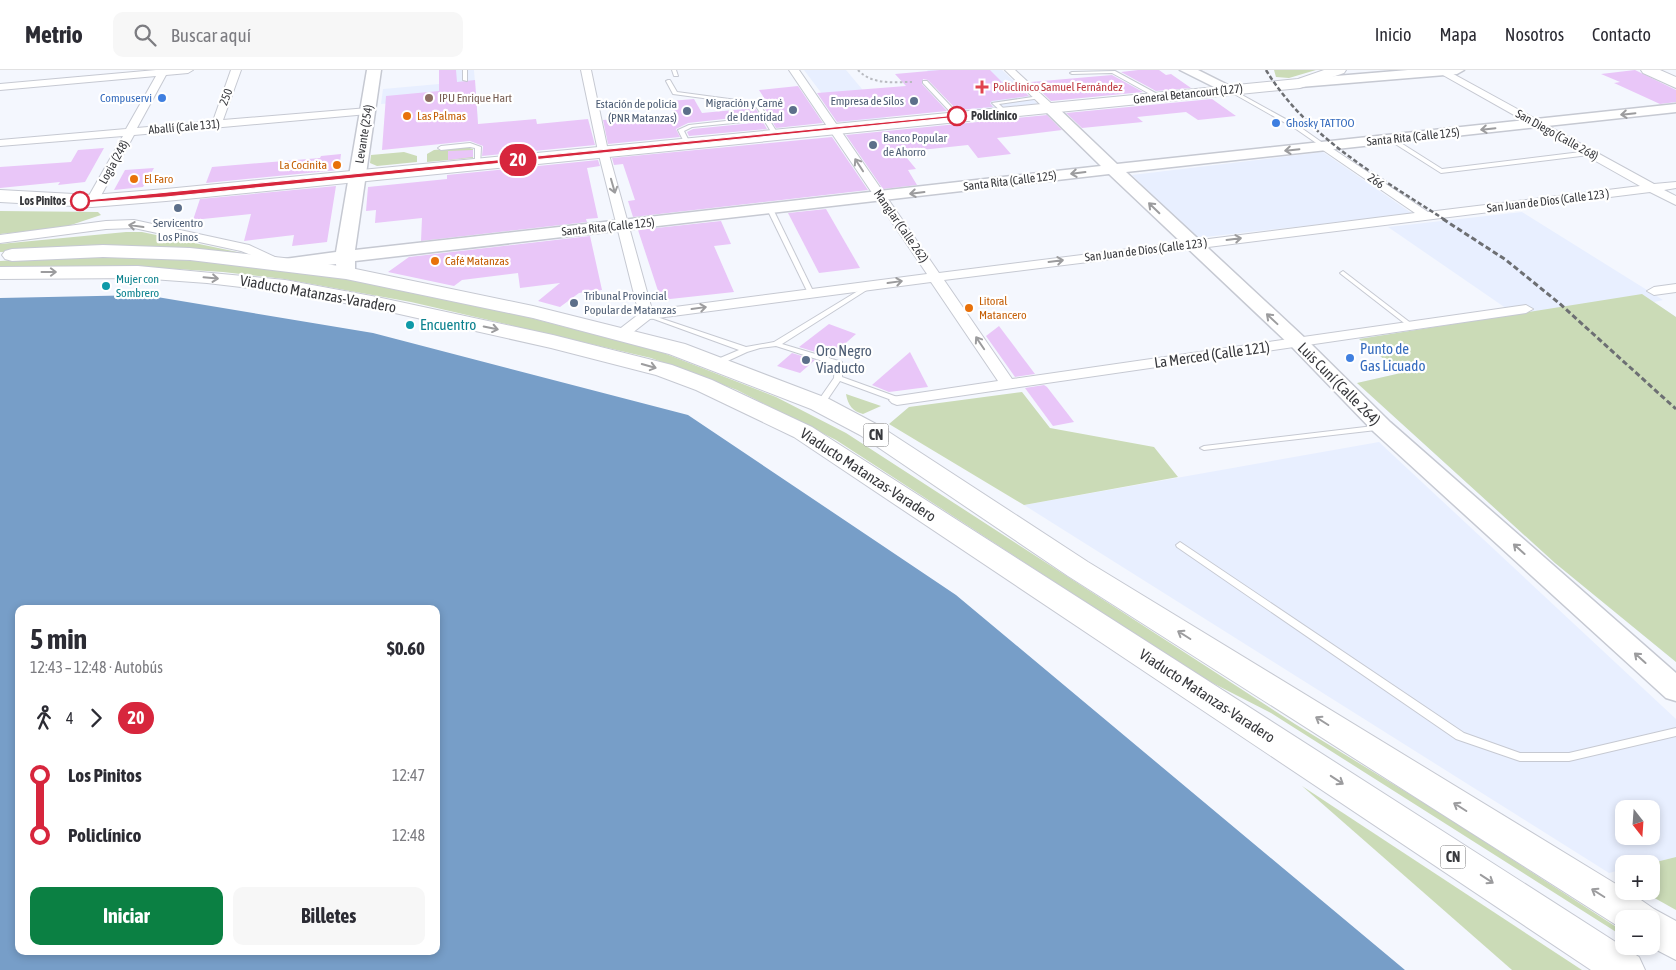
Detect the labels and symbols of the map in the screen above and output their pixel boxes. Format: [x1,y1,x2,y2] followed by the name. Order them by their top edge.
[975,80,989,94] marker: Policlínico Samuel Fernández
[993,80,1123,94] place label: Policlínico Samuel Fernández
[1133,81,1243,107] street label: General Betancourt (127)
[217,86,236,107] street label: 250
[100,91,152,105] place label: Compuservi
[439,91,512,105] place label: IPU Enrique Hart
[156,92,168,104] marker: Compuservi
[423,92,435,104] marker: IPU Enrique Hart
[831,94,904,108] place label: Empresa de Silos
[908,95,920,107] marker: Empresa de Silos
[705,96,783,124] place label: Migración y Carné de Identidad
[595,97,677,125] place label: Estación de policía (PNR Matanzas)
[352,104,376,164] street label: Levante (254)
[787,104,799,116] marker: Migración y Carné de Identidad
[681,105,693,117] marker: Estación de policía (PNR Matanzas)
[947,106,967,126] marker: Policlínico
[1513,107,1601,164] street label: San Diego (Calle 268)
[417,109,466,123] place label: Las Palmas
[971,109,1018,123] place label: Policlínico
[1620,109,1636,119] one-way arrow
[401,110,413,122] marker: Las Palmas
[1286,116,1354,130] place label: Ghosky TATTOO
[148,117,220,137] street label: Aballí (Cale 131)
[1270,117,1282,129] marker: Ghosky TATTOO
[1481,124,1497,134] one-way arrow
[1366,125,1460,149] street label: Santa Rita (Calle 125)
[883,131,947,159] place label: Banco Popular de Ahorro
[96,137,132,186] street label: Logia (248)
[867,139,879,151] marker: Banco Popular de Ahorro
[496,144,540,176] line badge: 20
[1284,145,1300,155] one-way arrow
[279,158,327,172] place label: La Cocinita
[854,158,864,172] one-way arrow
[331,159,343,171] marker: La Cocinita
[963,168,1057,194] street label: Santa Rita (Calle 125)
[1070,168,1086,178] one-way arrow
[1365,170,1387,192] street label: 266
[144,172,174,186] place label: El Faro
[128,173,140,185] marker: El Faro
[608,177,618,193] one-way arrow
[871,187,931,265] street label: Manglar (Calle 262)
[1486,187,1610,215] street label: San Juan de Díos (Calle 123 )
[909,188,925,198] one-way arrow
[70,191,90,211] marker: Los Pinitos
[20,194,67,208] place label: Los Pinitos
[172,202,184,214] marker: Servicentro Los Pinos
[1147,202,1160,214] one-way arrow
[561,215,655,239] street label: Santa Rita (Calle 125)
[153,216,203,244] place label: Servicentro Los Pinos
[128,220,144,230] one-way arrow
[1226,234,1242,244] one-way arrow
[1084,236,1208,264] street label: San Juan de Díos (Calle 123 )
[445,254,509,268] place label: Café Matanzas
[429,255,441,267] marker: Café Matanzas
[1047,256,1063,266] one-way arrow
[40,267,56,277] one-way arrow
[239,271,398,316] street label: Viaducto Matanzas-Varadero
[116,272,160,300] place label: Mujer con Sombrero
[203,273,219,282] one-way arrow
[886,277,902,287] one-way arrow
[100,280,112,292] marker: Mujer con Sombrero
[584,289,676,317] place label: Tribunal Provincial Popular de Matanzas
[979,294,1027,322] place label: Litoral Matancero
[568,297,580,309] marker: Tribunal Provincial Popular de Matanzas
[690,302,706,312] one-way arrow
[963,302,975,314] marker: Litoral Matancero
[1266,313,1279,325] one-way arrow
[420,316,476,333] place label: Encuentro
[404,319,416,331] marker: Encuentro
[483,324,499,333] one-way arrow
[975,336,985,350] one-way arrow
[1153,338,1271,371] street label: La Merced (Calle 121)
[1295,339,1384,428] street label: Luis Cuní (Calle 264)
[1360,340,1425,374] place label: Punto de Gas Licuado
[816,342,872,376] place label: Oro Negro Viaducto
[1344,352,1356,364] marker: Punto de Gas Licuado
[800,354,812,366] marker: Oro Negro Viaducto
[641,361,657,371] one-way arrow
[797,424,939,525] street label: Viaducto Matanzas-Varadero
[864,424,888,446] road number: CN
[1512,543,1525,555] one-way arrow
[1178,629,1192,639] one-way arrow
[1136,645,1278,746] street label: Viaducto Matanzas-Varadero
[1633,652,1646,664] one-way arrow
[1316,715,1330,725] one-way arrow
[1329,775,1343,785] one-way arrow
[1615,800,1660,845] north arrow
[1453,802,1467,812] one-way arrow
[1440,846,1466,869] road number: CN
[1480,874,1494,884] one-way arrow
[1591,888,1605,898] one-way arrow

